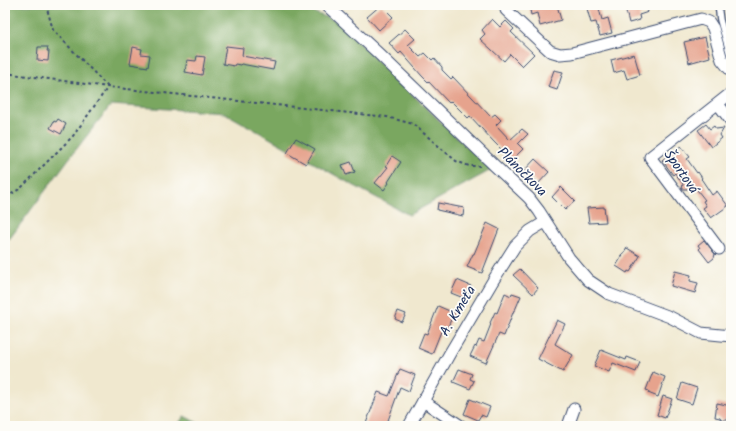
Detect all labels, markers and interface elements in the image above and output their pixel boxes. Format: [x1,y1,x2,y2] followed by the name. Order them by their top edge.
[492,142,552,202] street label: Plánočkova
[658,145,705,200] street label: Športová
[434,281,482,341] street label: A. Kmeťa

